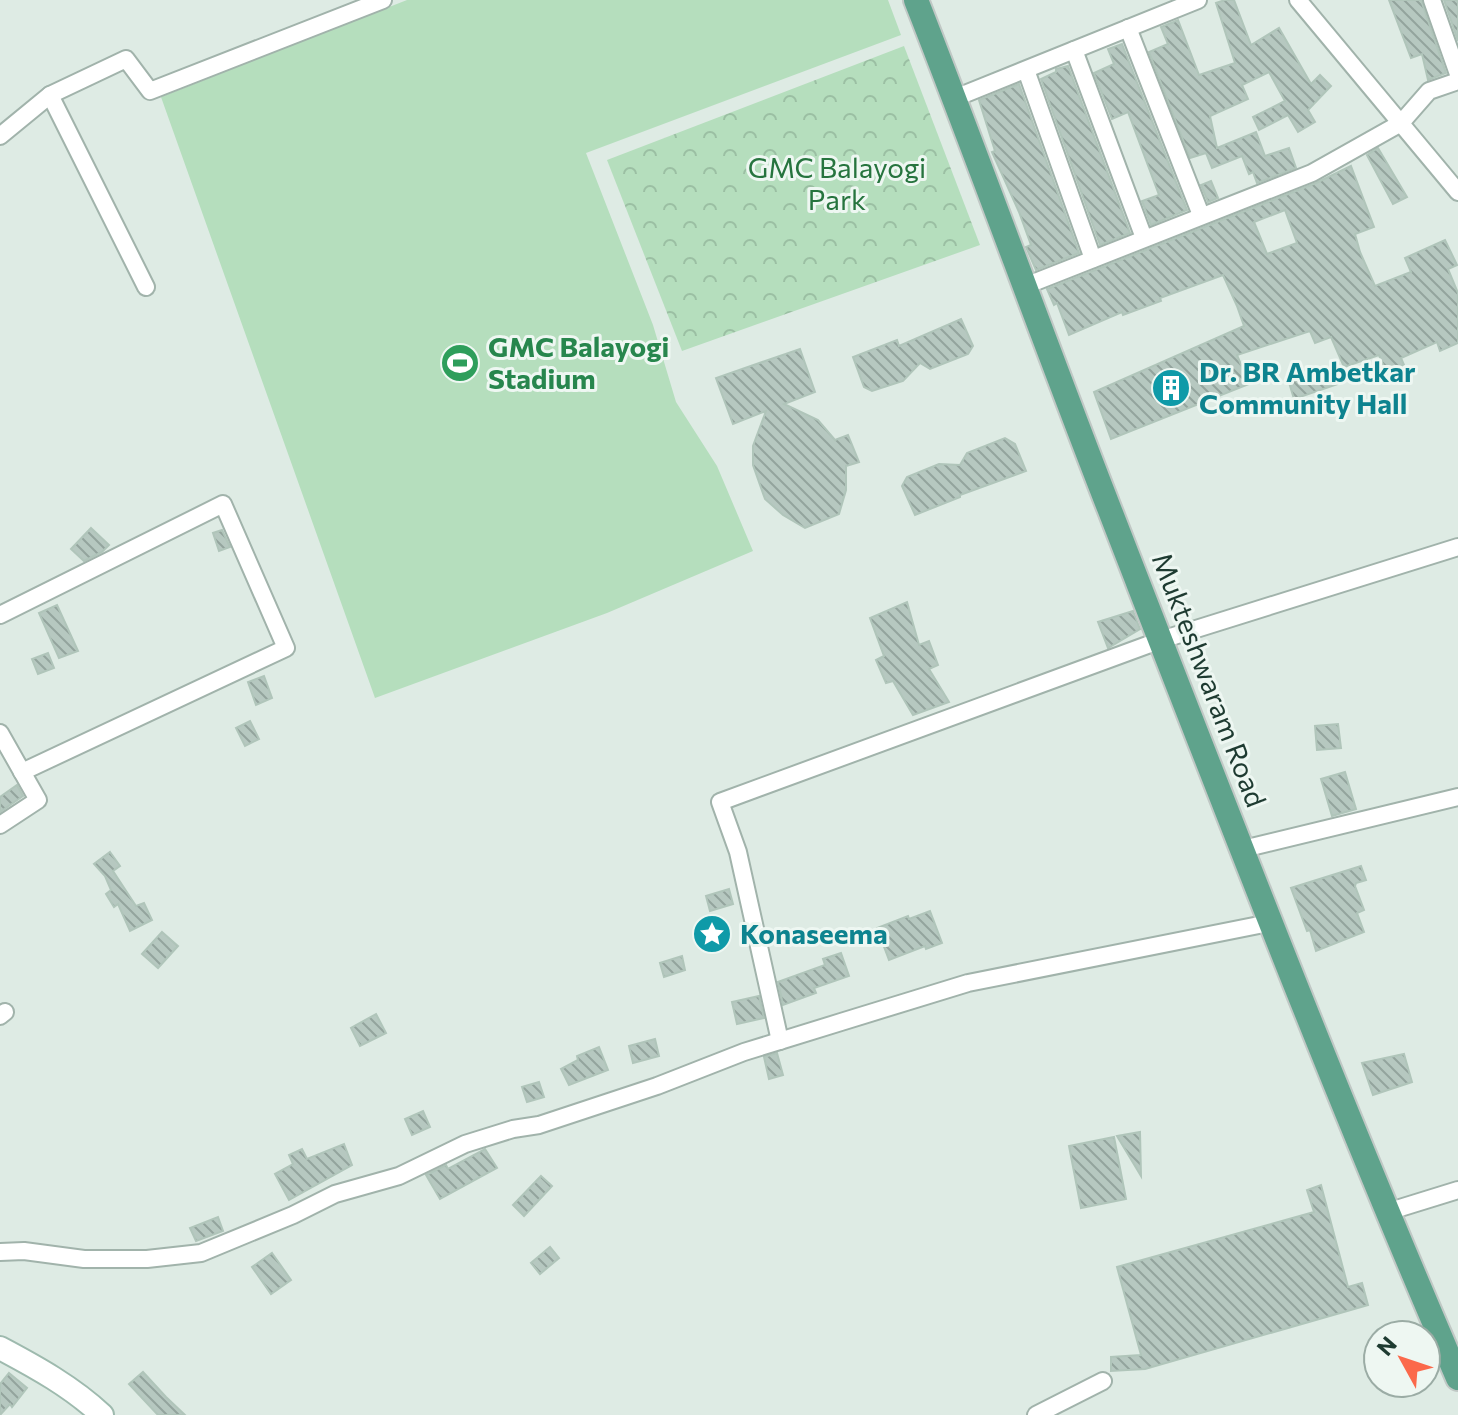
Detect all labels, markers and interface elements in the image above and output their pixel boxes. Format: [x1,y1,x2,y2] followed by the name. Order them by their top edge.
[748,150,926,216] park label: GMC Balayogi Park
[488,329,669,395] place label: GMC Balayogi Stadium
[439,342,481,384] sports icon: GMC Balayogi Stadium
[1199,354,1416,420] place label: Dr. BR Ambetkar Community Hall
[1150,367,1192,409] building icon: Dr. BR Ambetkar Community Hall
[1146,548,1274,812] street label: Mukteshwaram Road
[691,913,733,955] place icon: Konaseema
[740,916,888,950] place label: Konaseema
[1362,1319,1442,1399] north arrow
[1371,1331,1402,1361] text: N

